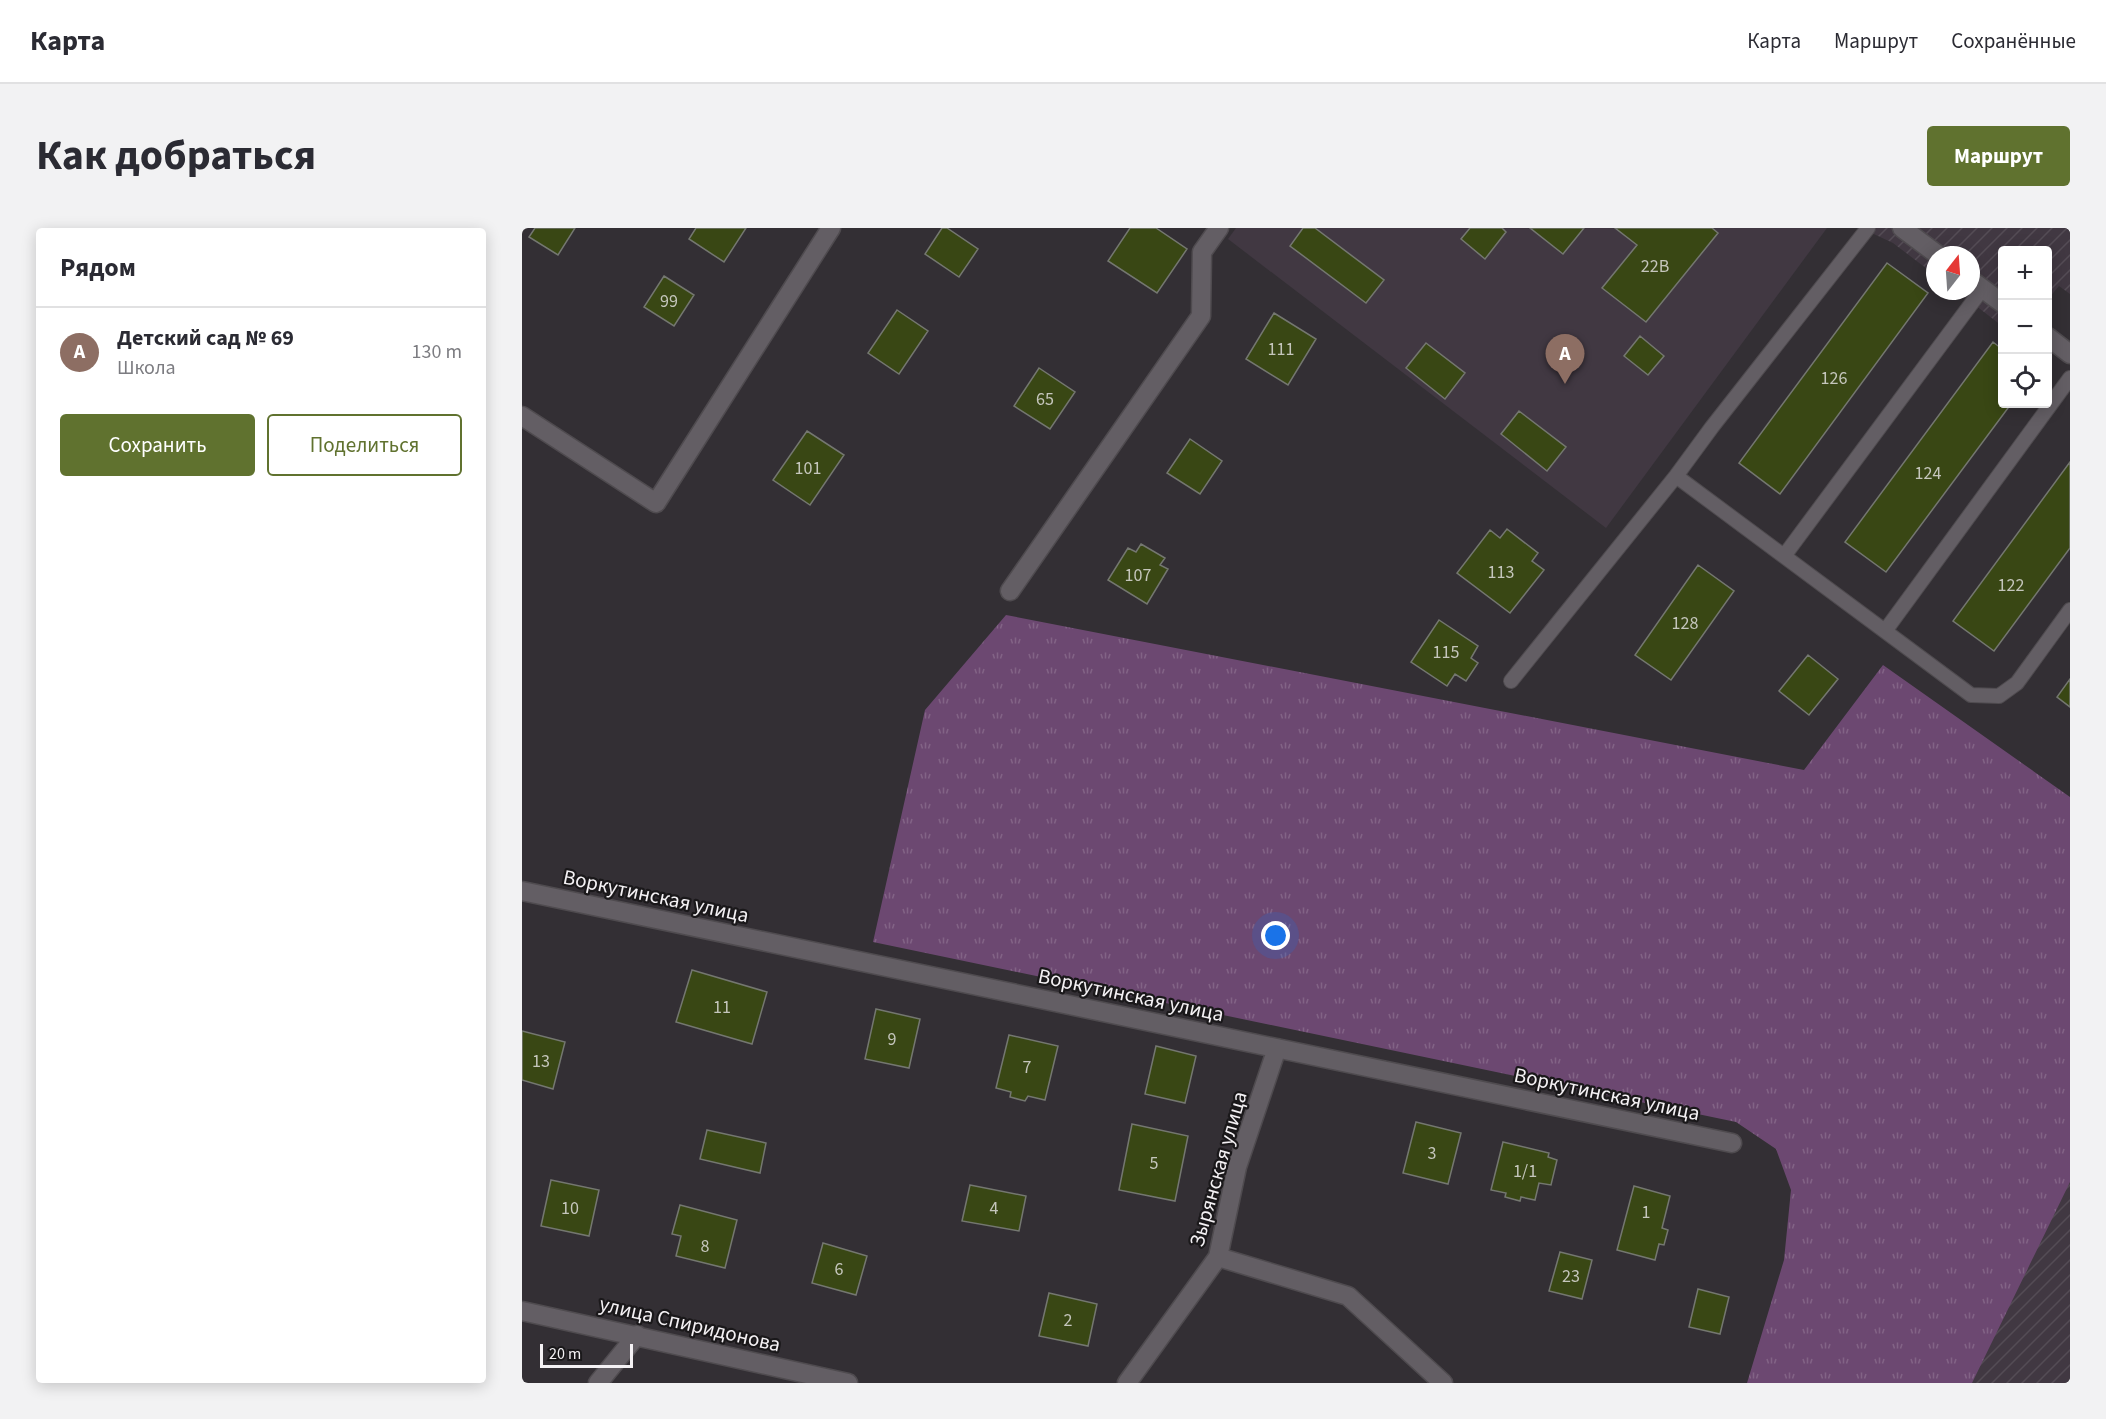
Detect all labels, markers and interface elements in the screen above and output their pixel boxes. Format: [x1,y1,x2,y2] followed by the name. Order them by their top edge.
[30,21,105,61] text: Карта
[1747,26,1801,56] text: Карта
[1834,26,1918,56] text: Маршрут
[1951,26,2076,56] text: Сохранённые
[36,126,316,186] text: Как добраться
[1927,126,2070,186] button: Маршрут
[1926,246,1980,300] north arrow
[1998,246,2052,408] map controls
[1998,246,2052,300] button: +
[60,249,136,286] text: Рядом
[1641,254,1669,279] house number: 22В
[660,289,678,314] house number: 99
[1998,300,2052,354] button: −
[117,322,294,354] text: Детский сад № 69
[1546,334,1584,384] pin: A
[1268,337,1294,362] house number: 111
[74,338,85,366] text: A
[412,338,462,366] text: 130 m
[117,354,176,382] text: Школа
[1998,354,2052,408] button: locate
[1821,366,1847,391] house number: 126
[1036,387,1054,412] house number: 65
[60,414,255,476] button: Сохранить
[267,414,462,476] button: Поделиться
[795,456,821,481] house number: 101
[1915,461,1941,486] house number: 124
[1488,560,1514,585] house number: 113
[1125,563,1151,588] house number: 107
[1998,573,2024,598] house number: 122
[1672,611,1698,636] house number: 128
[1433,640,1459,665] house number: 115
[560,862,752,930] street label: Воркутинская улица
[1261,921,1290,950] your location
[1035,961,1227,1029] street label: Воркутинская улица
[713,995,731,1020] house number: 11
[888,1027,897,1052] house number: 9
[532,1049,550,1074] house number: 13
[1023,1055,1032,1080] house number: 7
[1511,1060,1703,1128] street label: Воркутинская улица
[1181,1088,1255,1250] street label: Зырянская улица
[1428,1141,1437,1166] house number: 3
[1150,1151,1159,1176] house number: 5
[1513,1159,1537,1184] house number: 1/1
[561,1196,579,1221] house number: 10
[990,1196,999,1221] house number: 4
[1642,1200,1650,1225] house number: 1
[701,1234,710,1259] house number: 8
[835,1257,844,1282] house number: 6
[1562,1264,1580,1289] house number: 23
[596,1289,784,1359] street label: улица Спиридонова
[1064,1308,1073,1333] house number: 2
[540,1341,633,1368] scale bar
[549,1343,581,1365] text: 20 m

